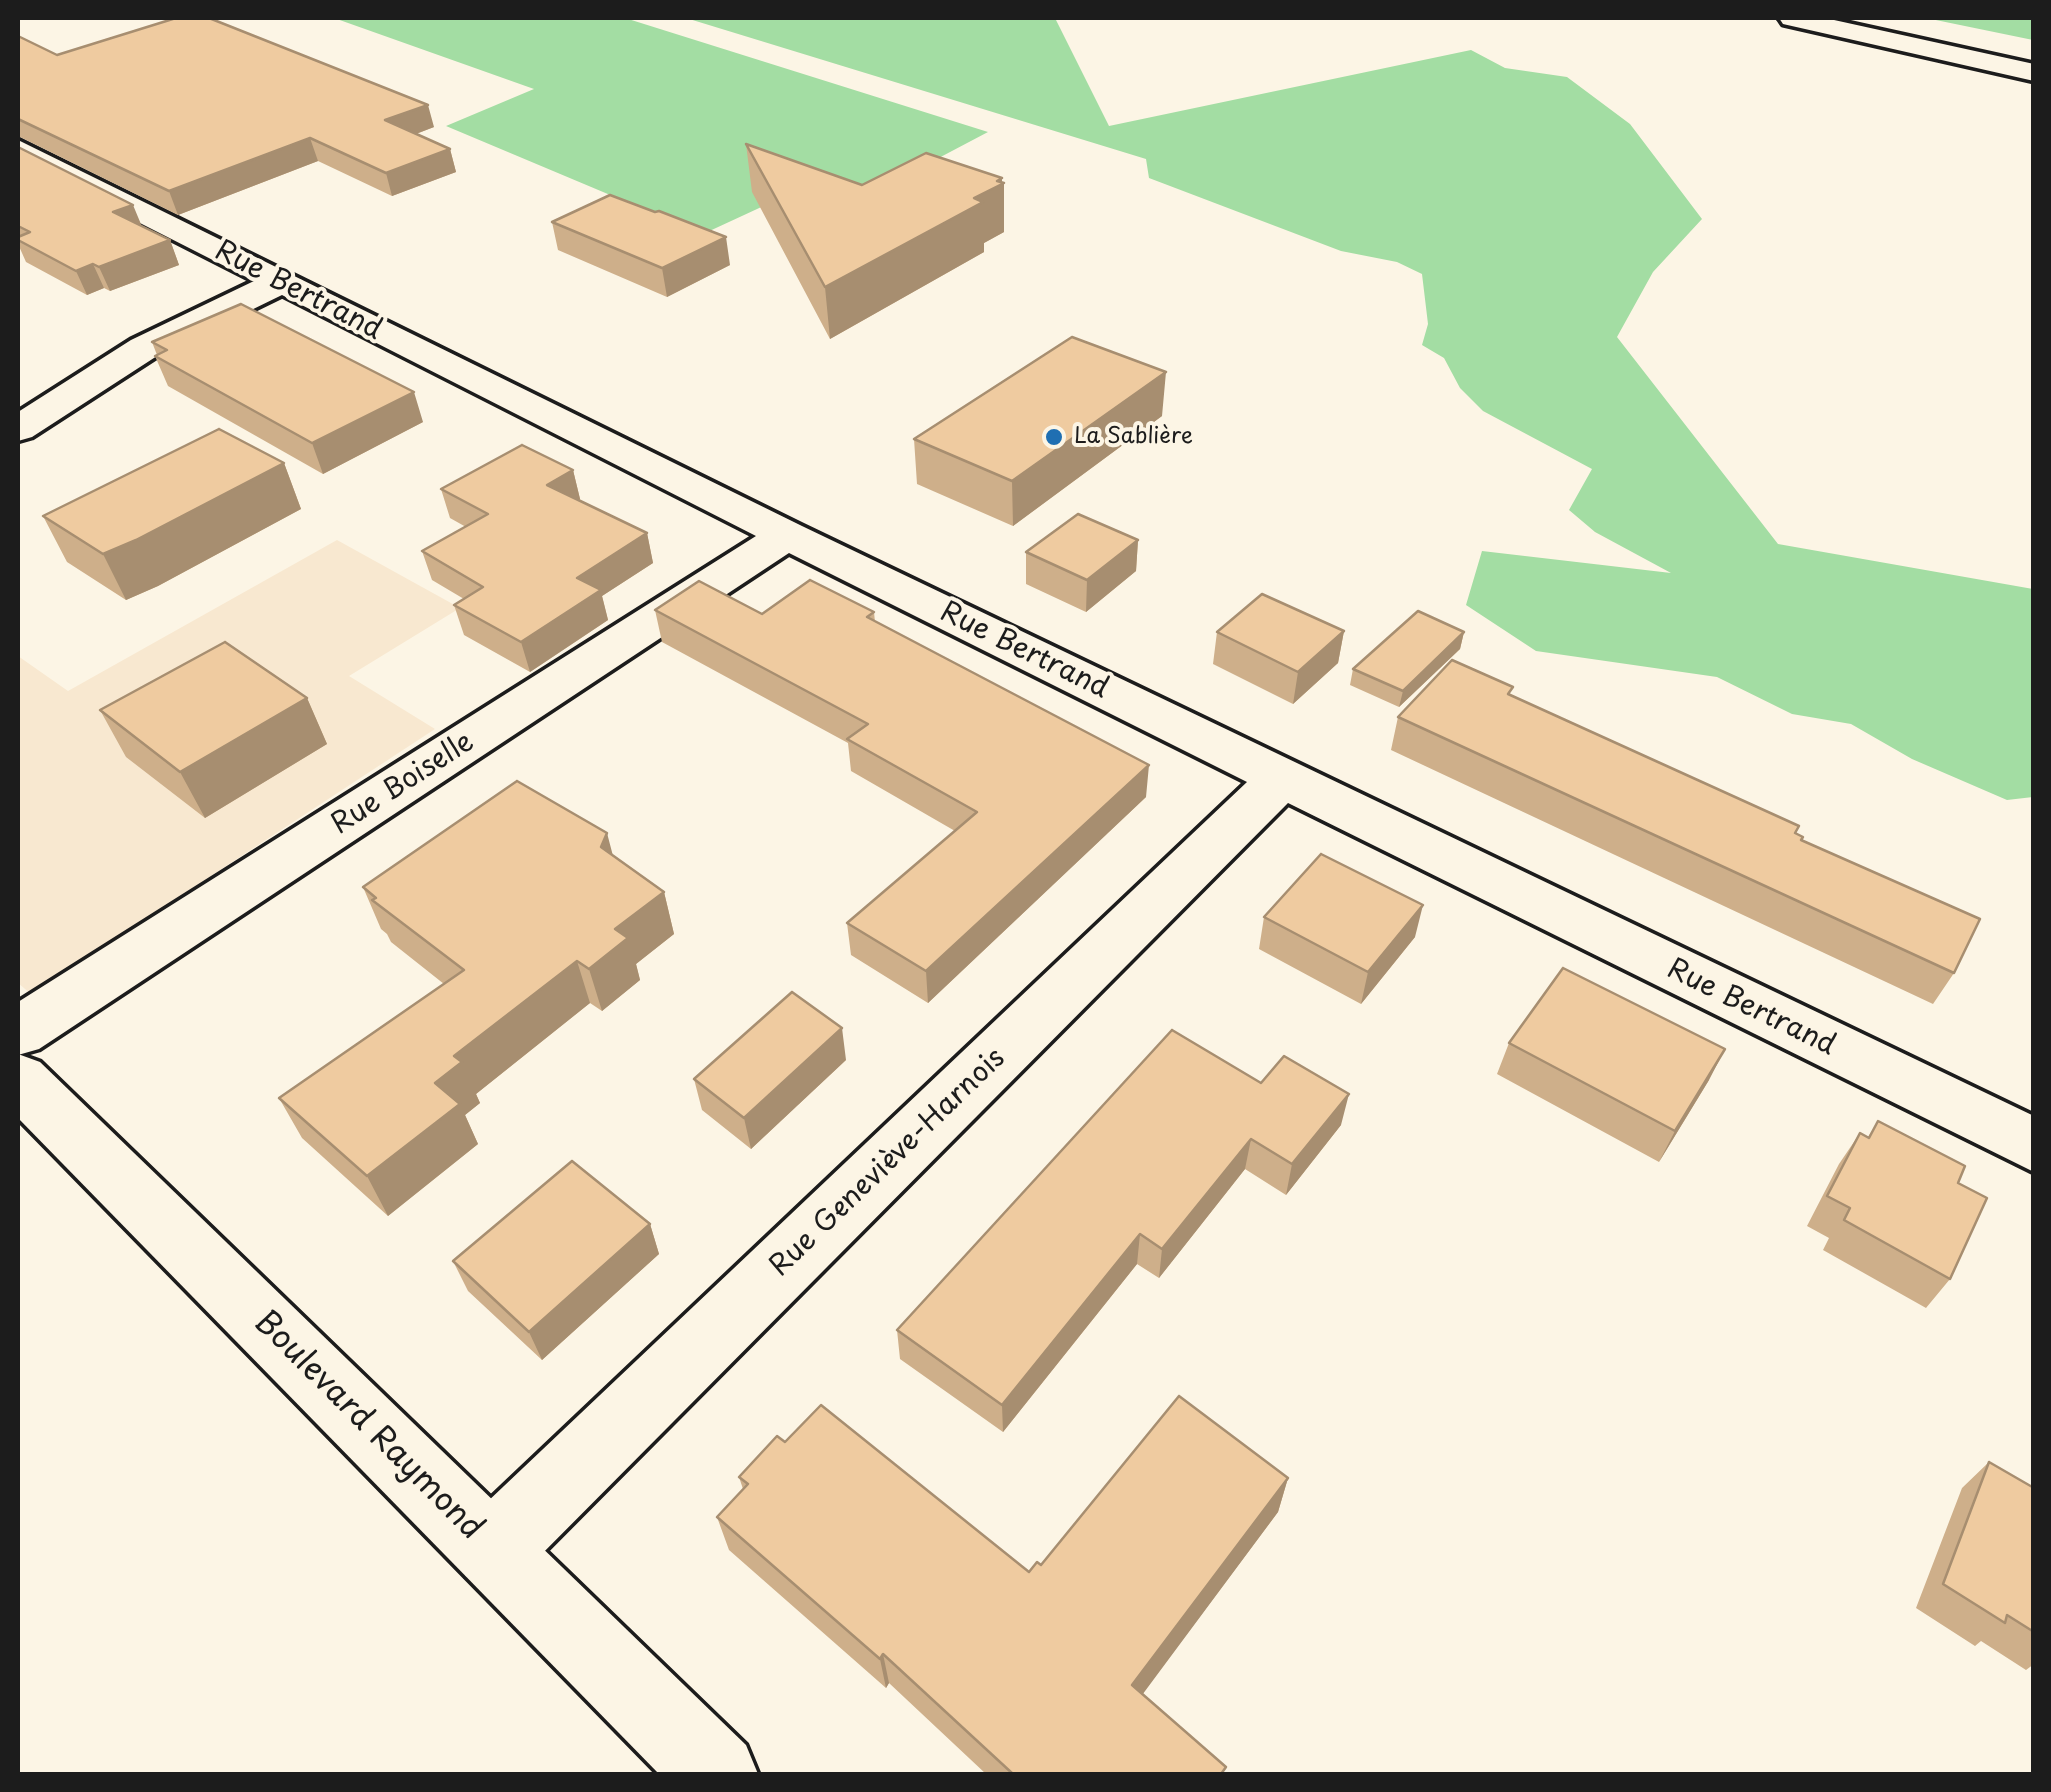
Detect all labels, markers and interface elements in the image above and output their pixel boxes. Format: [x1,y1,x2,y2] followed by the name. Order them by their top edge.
[209,234,387,348] street label: Rue Bertrand
[1074,424,1193,450] place label: La Sablière
[1043,426,1065,448] marker: La Sablière
[934,596,1114,706] street label: Rue Bertrand
[326,726,480,842] street label: Rue Boiselle
[1661,953,1841,1063] street label: Rue Bertrand
[763,1042,1013,1284] street label: Rue Geneviève-Harnois
[246,1304,490,1548] street label: Boulevard Raymond

